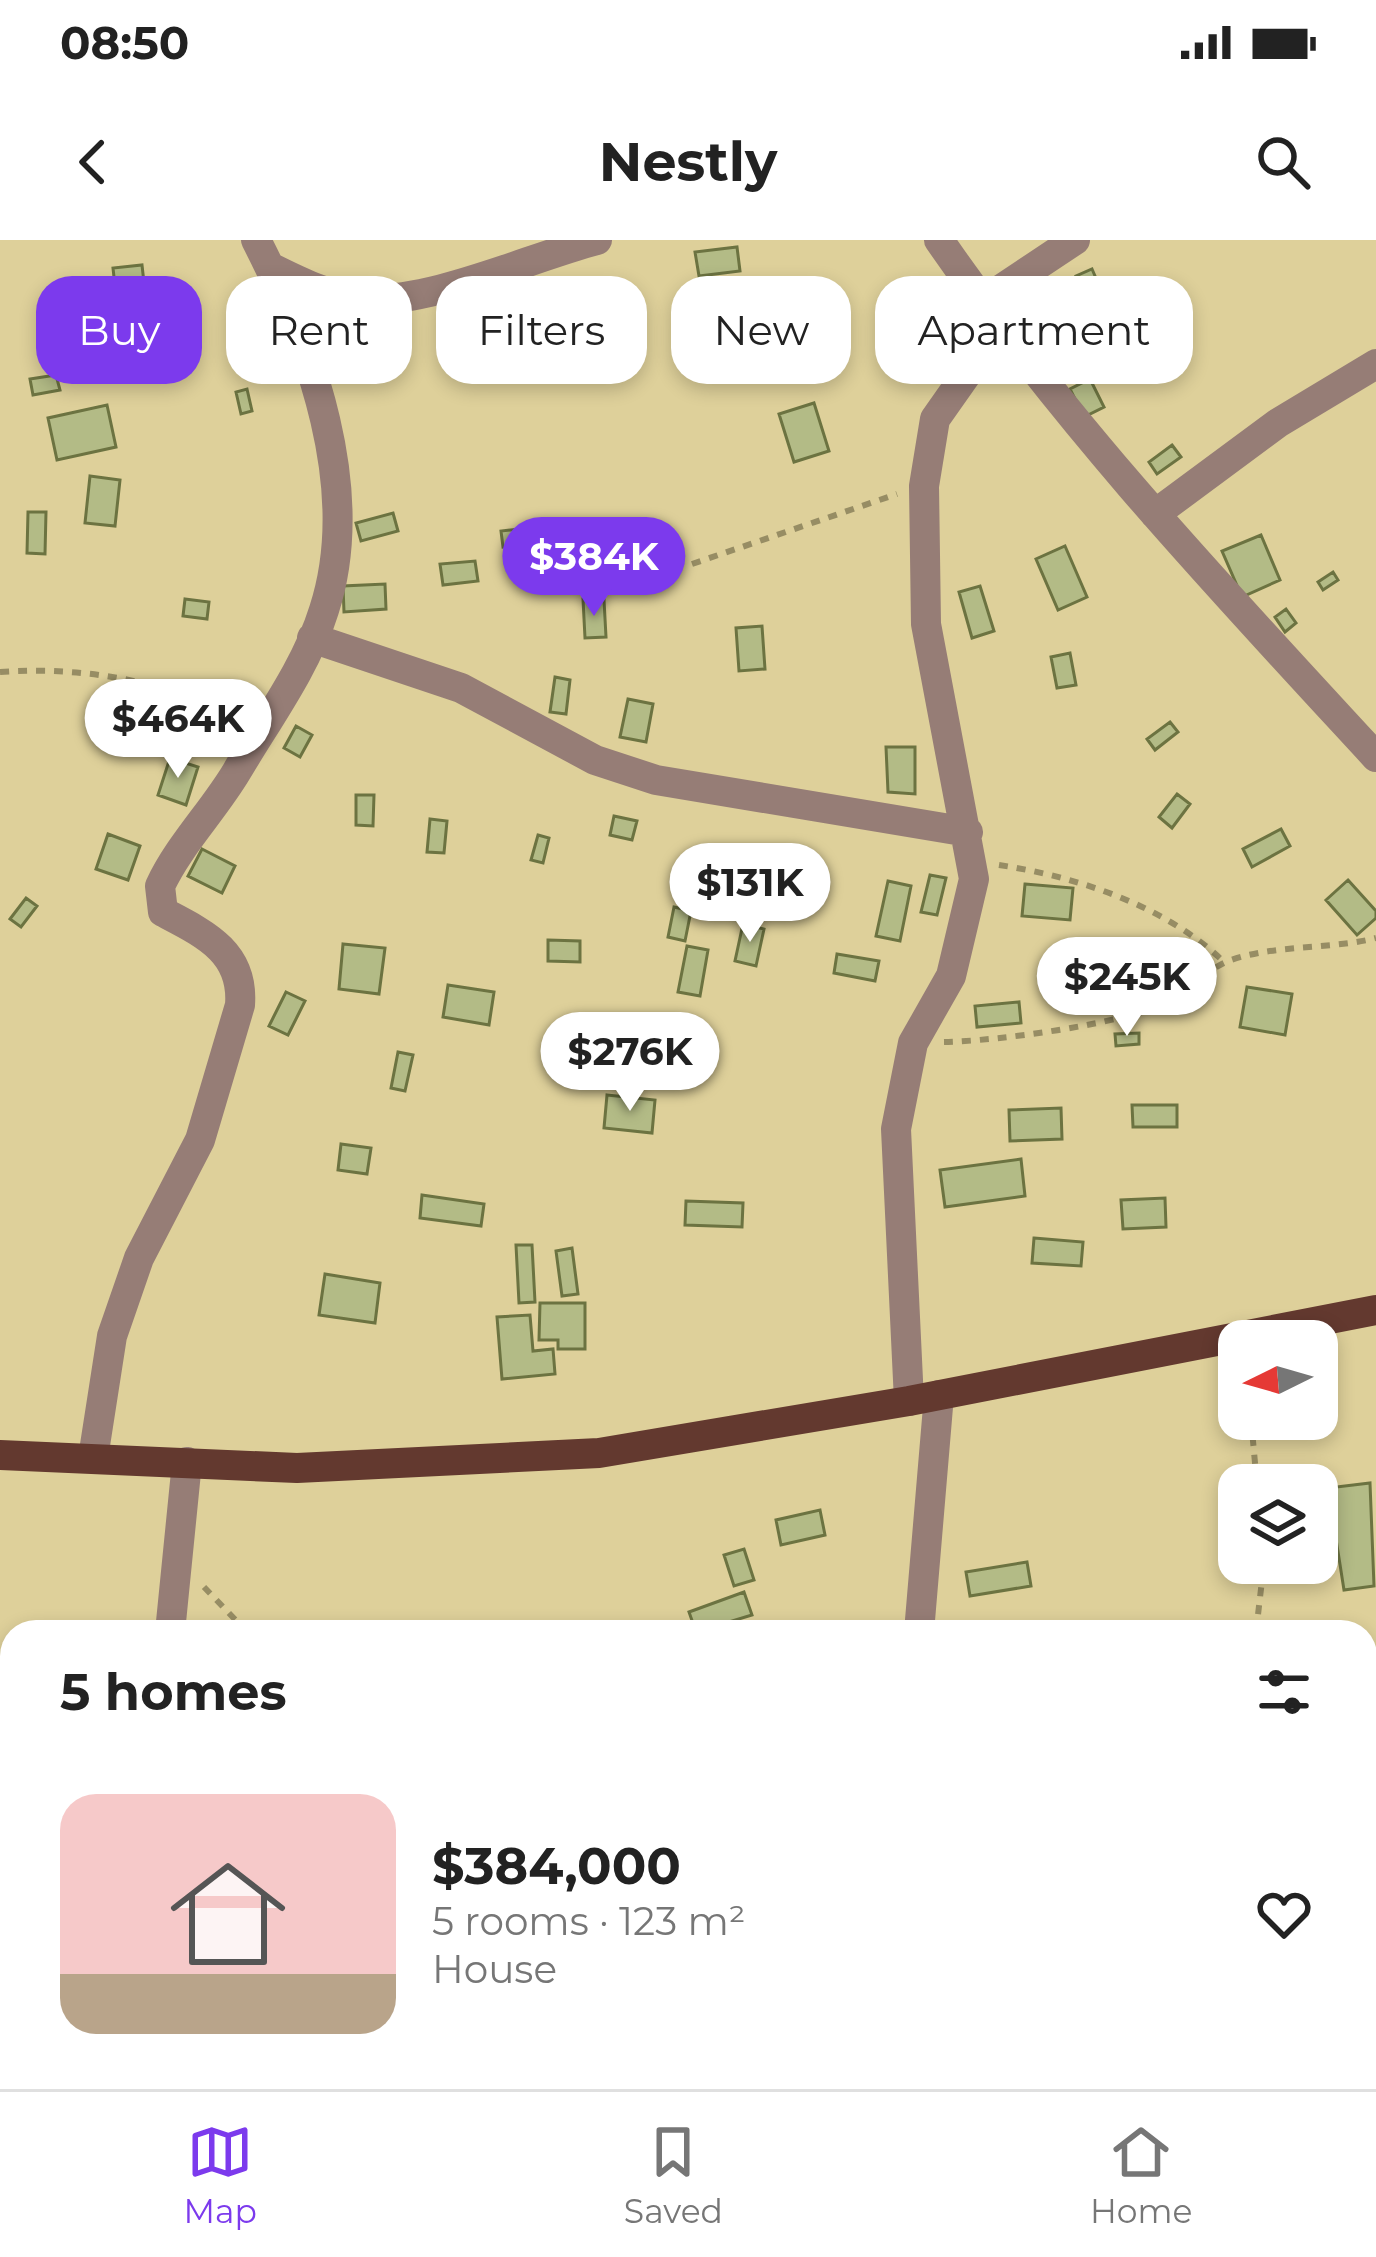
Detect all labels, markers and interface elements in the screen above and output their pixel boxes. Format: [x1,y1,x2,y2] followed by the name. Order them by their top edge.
[60,15,189,70] text: 08:50
[60,129,126,195] icon: back
[599,129,777,195] text: Nestly
[1250,129,1316,195] icon: search
[36,276,202,384] chip: Buy
[226,276,412,384] chip: Rent
[436,276,647,384] chip: Filters
[671,276,851,384] chip: New
[875,276,1193,384] chip: Apartment
[510,517,678,619] pin: $384K
[529,532,659,580] text: $384K
[94,679,262,781] pin: $464K
[112,694,244,742] text: $464K
[666,843,834,945] pin: $131K
[696,858,804,906] text: $131K
[1043,937,1211,1039] pin: $245K
[1064,952,1190,1000] text: $245K
[546,1012,714,1114] pin: $276K
[568,1027,693,1075] text: $276K
[1218,1320,1338,1440] north arrow
[1218,1320,1338,1584] map controls
[1218,1464,1338,1584] button: layers
[1251,1659,1317,1725] icon: filters
[60,1661,287,1723] text: 5 homes
[432,1835,681,1897] text: $384,000
[156,1842,300,1986] icon: home
[1251,1881,1317,1947] icon: heart
[432,1897,746,1945] text: 5 rooms · 123 m²
[432,1945,557,1993] text: House
[184,2119,257,2231] tab: Map
[624,2119,723,2231] tab: Saved
[1090,2119,1192,2231] tab: Home

